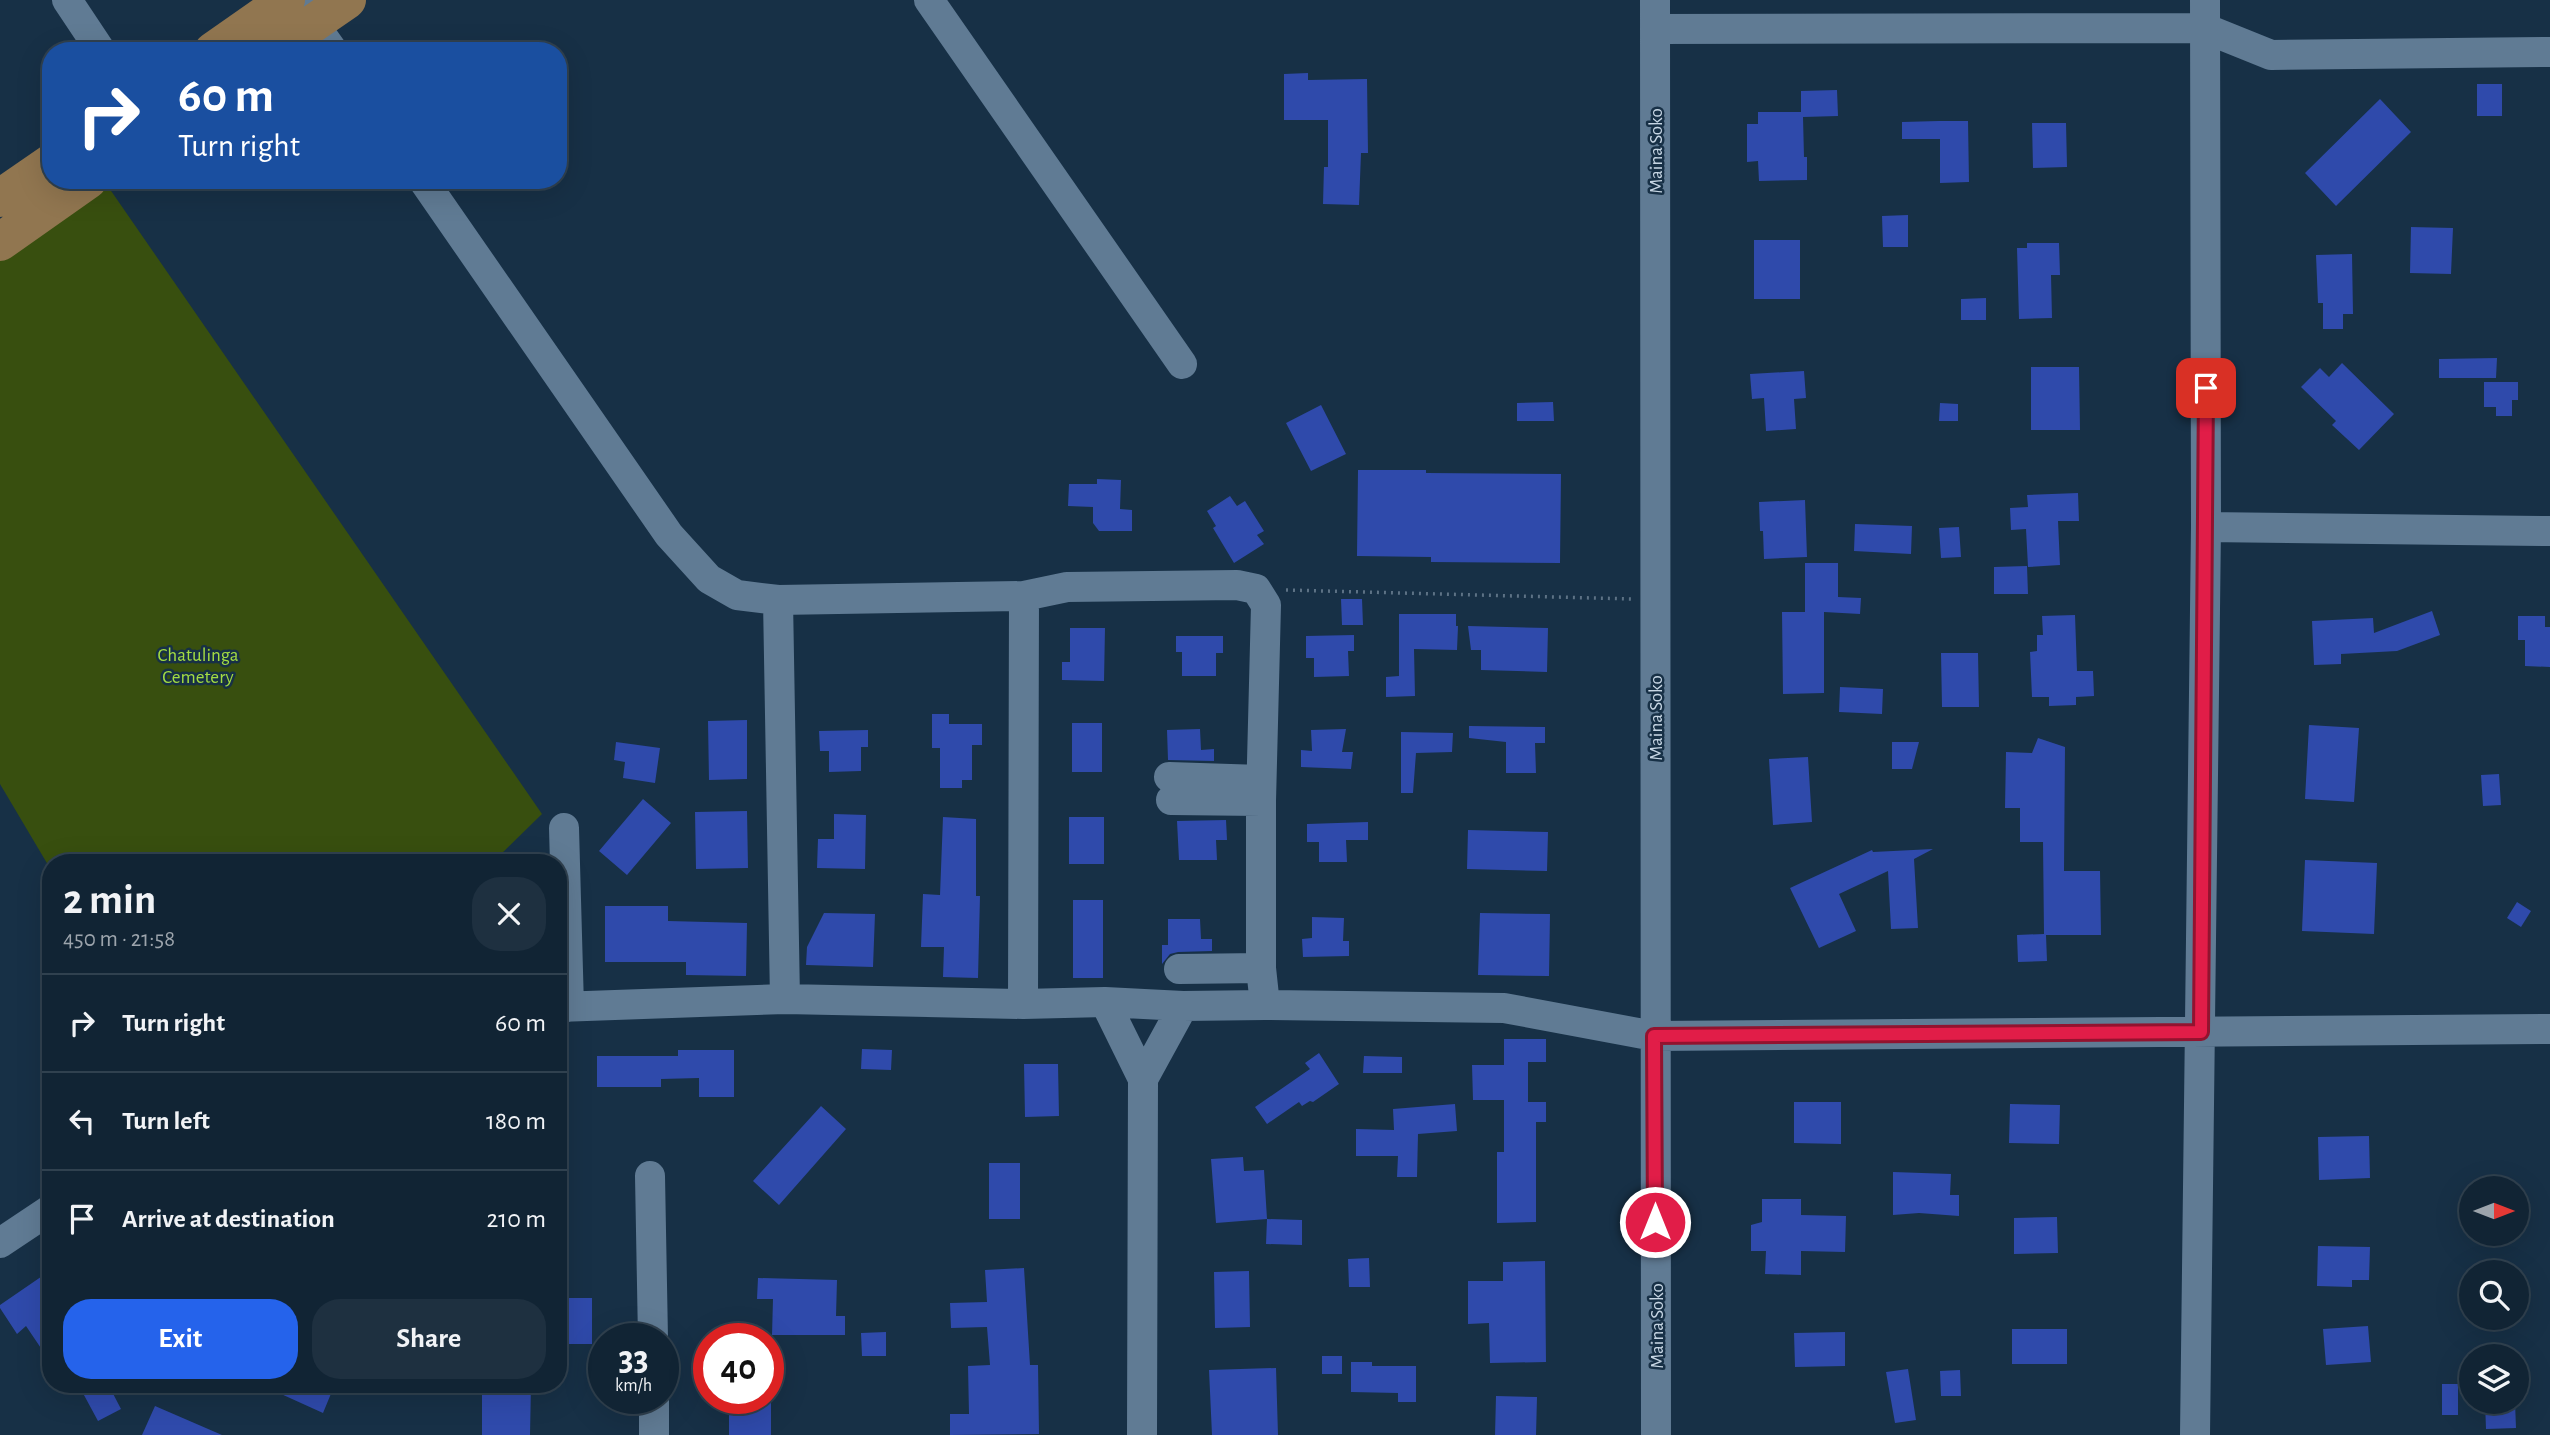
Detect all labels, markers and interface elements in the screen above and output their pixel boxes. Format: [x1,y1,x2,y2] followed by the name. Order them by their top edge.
[63,70,154,161] icon: right
[178,72,274,121] text: 60 m
[1647,108,1666,194] street label: Maina Soko
[178,130,300,162] text: Turn right
[2176,358,2236,418] pin
[2187,369,2225,407] icon: arrive
[157,646,239,687] park label: Chatulinga Cemetery
[1647,675,1666,761] street label: Maina Soko
[472,877,546,951] button: close
[63,879,156,921] text: 2 min
[63,928,175,951] text: 450 m · 21:58
[63,1004,101,1042] icon: right
[122,1010,225,1036] text: Turn right
[495,1010,546,1036] text: 60 m
[63,1102,101,1140] icon: left
[122,1108,210,1134] text: Turn left
[486,1108,546,1134] text: 180 m
[2459,1176,2529,1246] north arrow
[2459,1176,2529,1414] map controls
[1618,1185,1692,1259] position arrow
[63,1200,101,1238] icon: arrive
[122,1206,335,1232] text: Arrive at destination
[486,1206,546,1232] text: 210 m
[2459,1260,2529,1330] button: search
[1648,1283,1667,1369] street label: Maina Soko
[63,1299,298,1379] button: Exit
[312,1299,546,1379] button: Share
[693,1323,784,1414] speed limit sign: 40
[618,1342,649,1377] text: 33
[2459,1344,2529,1414] button: layers
[615,1377,652,1395] text: km/h

